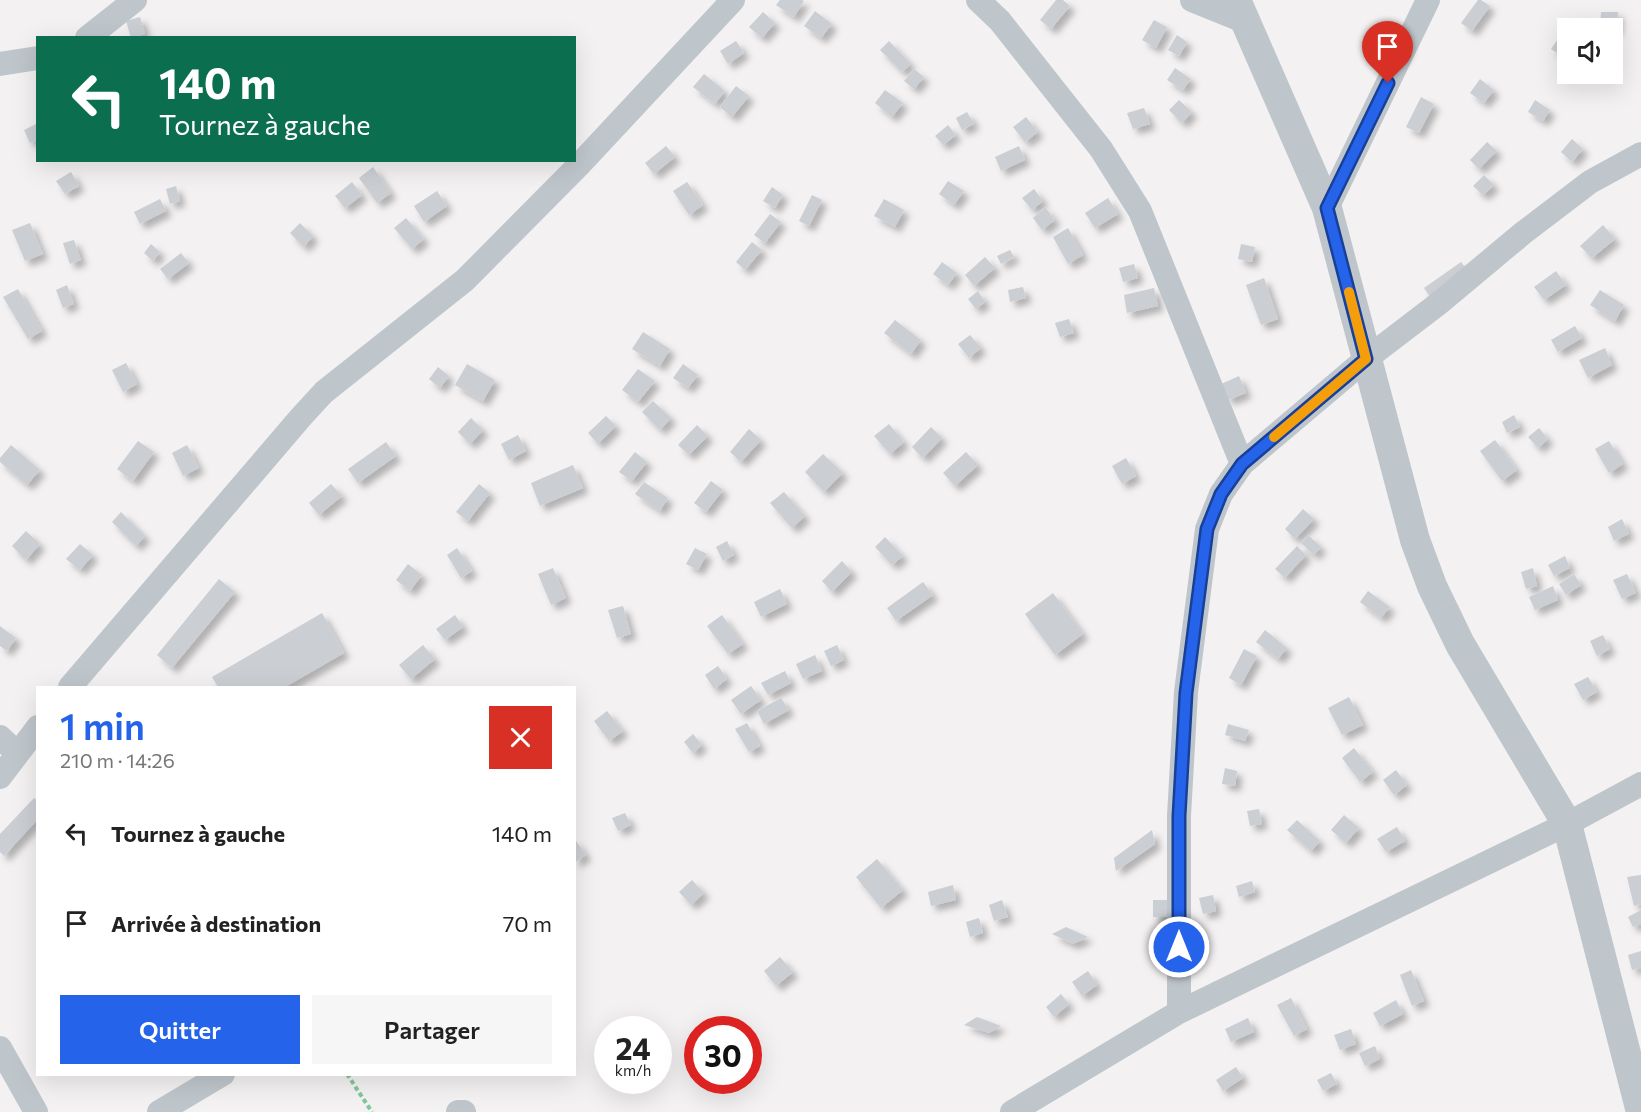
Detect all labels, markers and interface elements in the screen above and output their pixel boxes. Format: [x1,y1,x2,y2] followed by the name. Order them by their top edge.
[1557,18,1623,84] map controls
[1557,18,1623,84] button: sound
[1362,21,1413,83] pin
[1371,30,1404,63] icon: arrive
[159,56,276,108] text: 140 m
[60,60,138,138] icon: left
[159,108,370,141] text: Tournez à gauche
[60,703,145,747] text: 1 min
[489,706,552,769] button: close
[60,748,175,772] text: 210 m · 14:26
[60,817,93,850] icon: left
[111,820,285,847] text: Tournez à gauche
[492,820,552,847] text: 140 m
[60,907,93,940] icon: arrive
[111,910,321,937] text: Arrivée à destination
[503,910,552,937] text: 70 m
[1147,915,1211,979] position arrow
[60,995,300,1064] button: Quitter
[312,995,552,1064] button: Partager
[684,1016,762,1094] speed limit sign: 30
[615,1029,651,1066] text: 24
[615,1061,651,1079] text: km/h

